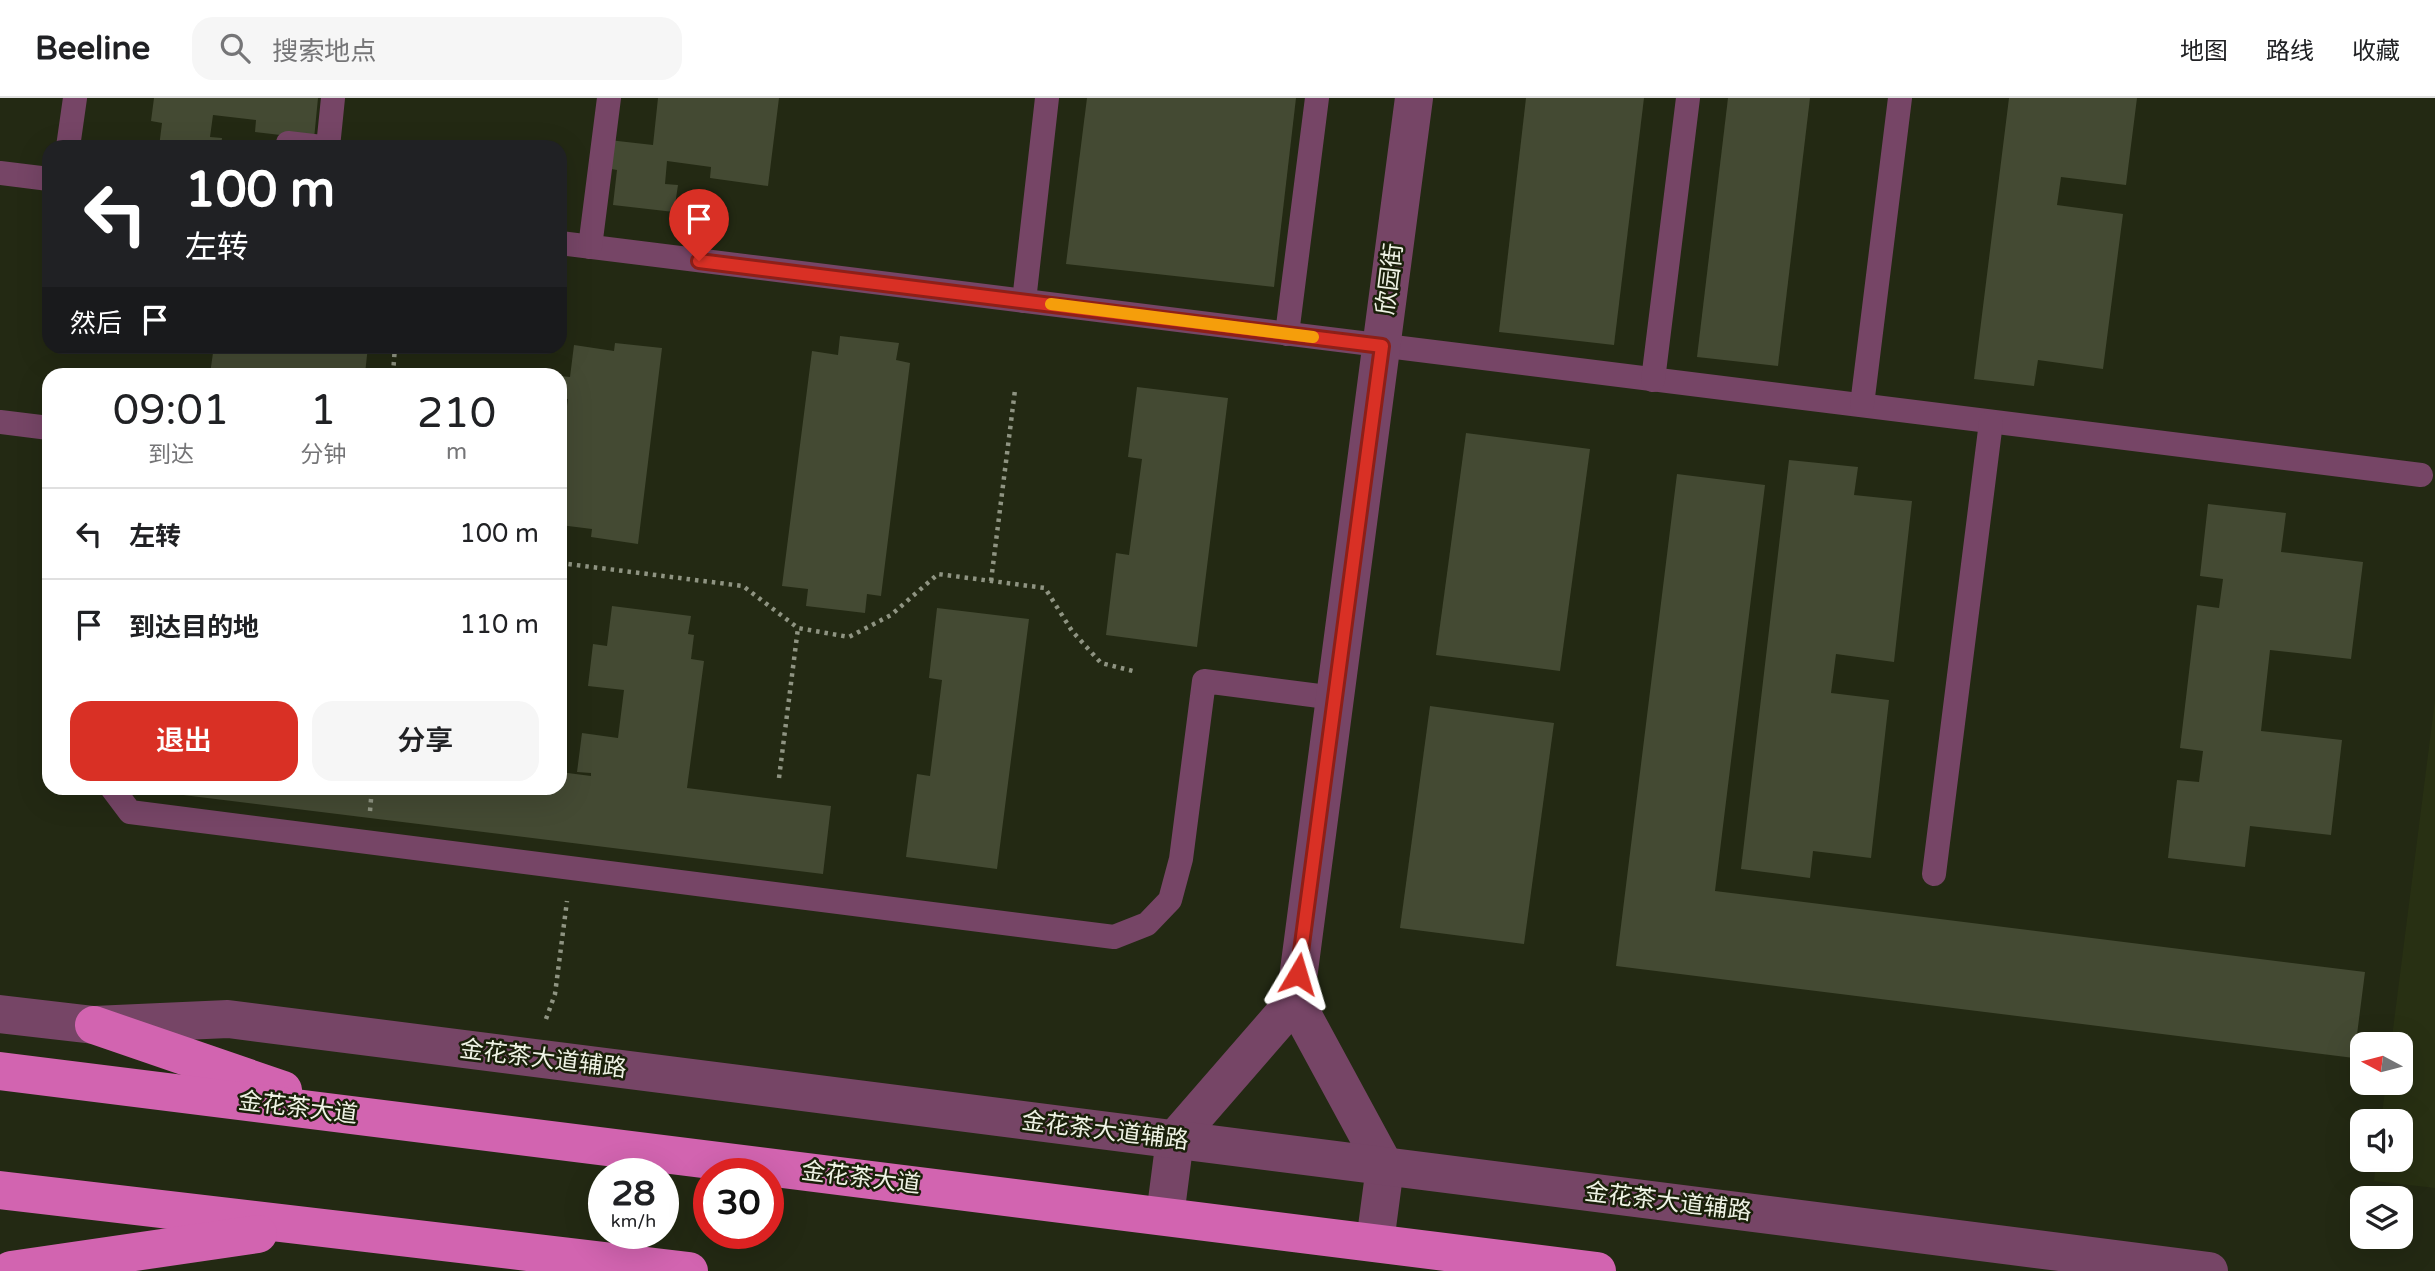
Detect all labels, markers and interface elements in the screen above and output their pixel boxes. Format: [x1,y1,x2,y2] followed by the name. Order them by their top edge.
[192,17,682,80] search box
[35,29,150,68] text: Beeline
[216,29,254,67] icon: search
[272,36,376,67] text: 搜索地点
[2180,37,2228,66] text: 地图
[2266,37,2314,66] text: 路线
[2352,37,2400,66] text: 收藏
[185,161,335,220] text: 100 m
[70,168,161,259] icon: left
[669,189,729,261] pin
[680,200,718,238] icon: arrive
[185,229,249,267] text: 左转
[1371,242,1409,316] street label: 欣园街
[136,301,174,339] icon: arrive
[70,308,122,339] text: 然后
[113,385,229,436] text: 09:01
[310,385,336,436] text: 1
[417,388,496,439] text: 210
[446,438,467,466] text: m
[148,441,194,469] text: 到达
[300,441,346,469] text: 分钟
[70,515,108,553] icon: left
[459,518,539,549] text: 100 m
[129,521,181,552] text: 左转
[70,606,108,644] icon: arrive
[459,609,539,640] text: 110 m
[129,612,259,643] text: 到达目的地
[70,701,298,781] button: 退出
[312,701,539,781] button: 分享
[1261,937,1335,1011] position arrow
[2350,1032,2413,1096] north arrow
[2350,1032,2413,1249] map controls
[458,1034,628,1084] street label: 金花茶大道辅路
[237,1086,359,1130] street label: 金花茶大道
[1020,1106,1190,1156] street label: 金花茶大道辅路
[2350,1109,2413,1172] button: sound
[800,1156,922,1200] street label: 金花茶大道
[693,1158,784,1249] speed limit sign: 30
[612,1173,655,1215] text: 28
[1583,1177,1753,1227] street label: 金花茶大道辅路
[2350,1186,2413,1249] button: layers
[611,1210,656,1232] text: km/h

